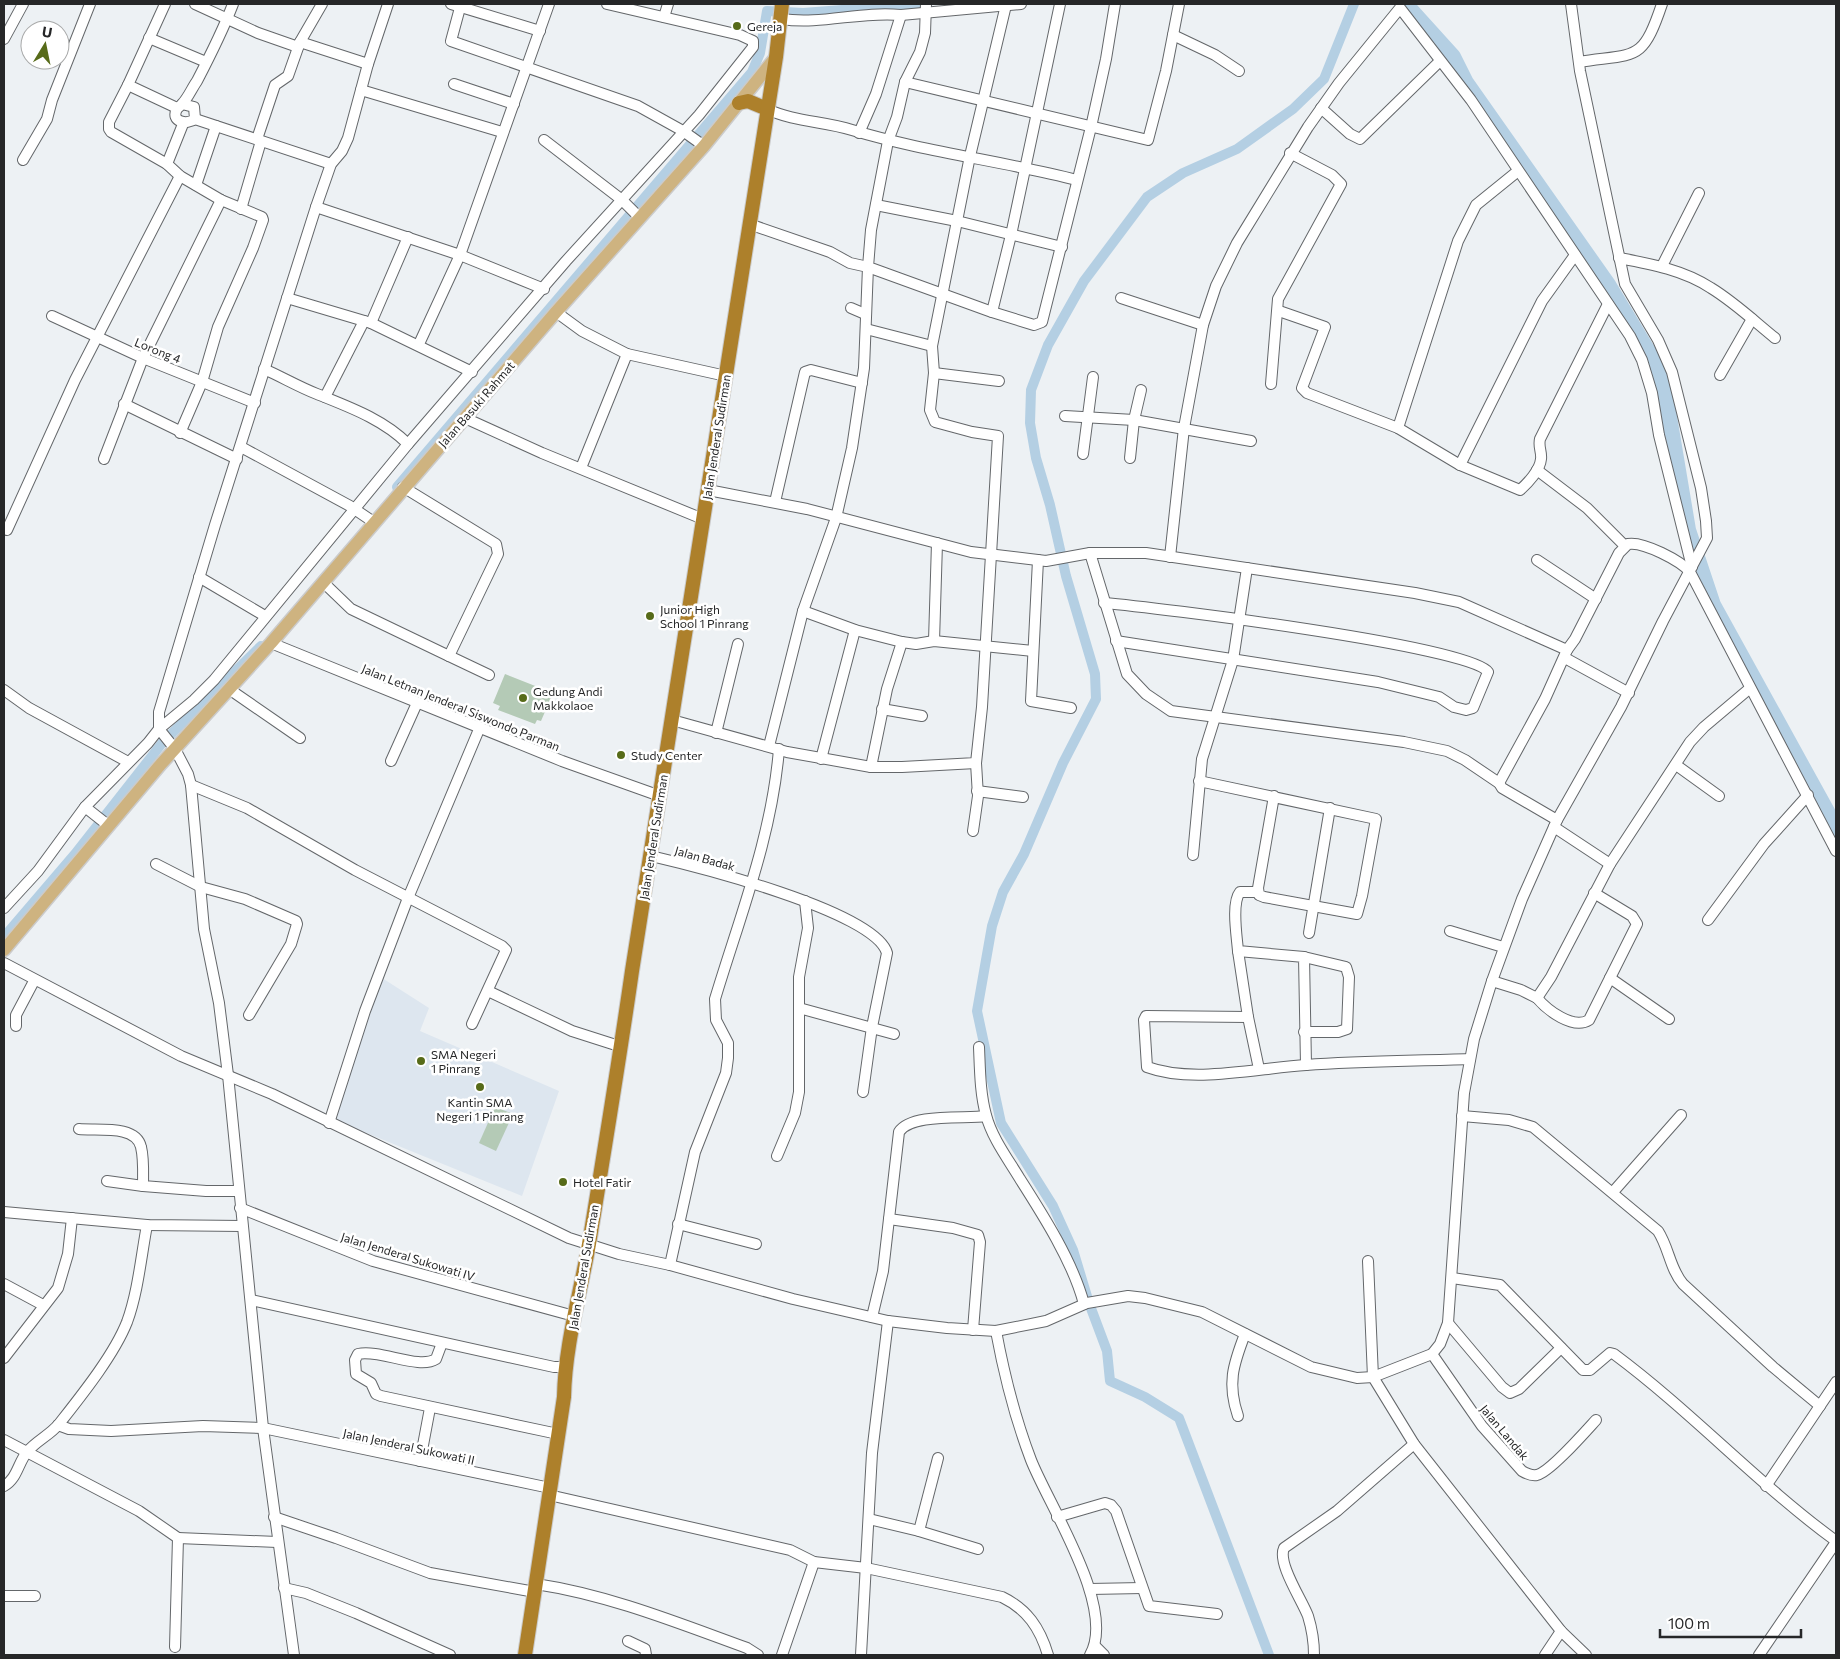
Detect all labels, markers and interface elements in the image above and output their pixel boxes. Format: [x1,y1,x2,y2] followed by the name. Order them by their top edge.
[747,19,782,33] place label: Gereja
[20,20,70,70] north arrow
[731,20,743,32] marker: Gereja
[41,22,54,41] text: U
[133,334,183,366] street label: Lorong 4
[435,358,518,450] street label: Jalan Basuki Rahmat
[699,373,734,501] street label: Jalan Jenderal Sudirman
[660,602,749,630] place label: Junior High School 1 Pinrang
[644,610,656,622] marker: Junior High School 1 Pinrang
[360,661,562,754] street label: Jalan Letnan Jenderal Siswondo Parman
[533,684,603,712] place label: Gedung Andi Makkolaoe
[517,692,529,704] marker: Gedung Andi Makkolaoe
[631,748,703,762] place label: Study Center
[615,749,627,761] marker: Study Center
[636,773,671,901] street label: Jalan Jenderal Sudirman
[673,843,737,874] street label: Jalan Badak
[431,1047,496,1075] place label: SMA Negeri 1 Pinrang
[415,1055,427,1067] marker: SMA Negeri 1 Pinrang
[474,1081,486,1093] marker: Kantin SMA Negeri 1 Pinrang
[436,1095,524,1123] place label: Kantin SMA Negeri 1 Pinrang
[573,1175,632,1189] place label: Hotel Fatir
[557,1176,569,1188] marker: Hotel Fatir
[565,1203,602,1331] street label: Jalan Jenderal Sudirman
[339,1229,477,1284] street label: Jalan Jenderal Sukowati IV
[1477,1401,1533,1464] street label: Jalan Landak
[342,1425,476,1468] street label: Jalan Jenderal Sukowati II
[1660,1606,1801,1638] scale bar
[1668,1614,1710,1632] text: 100 m

